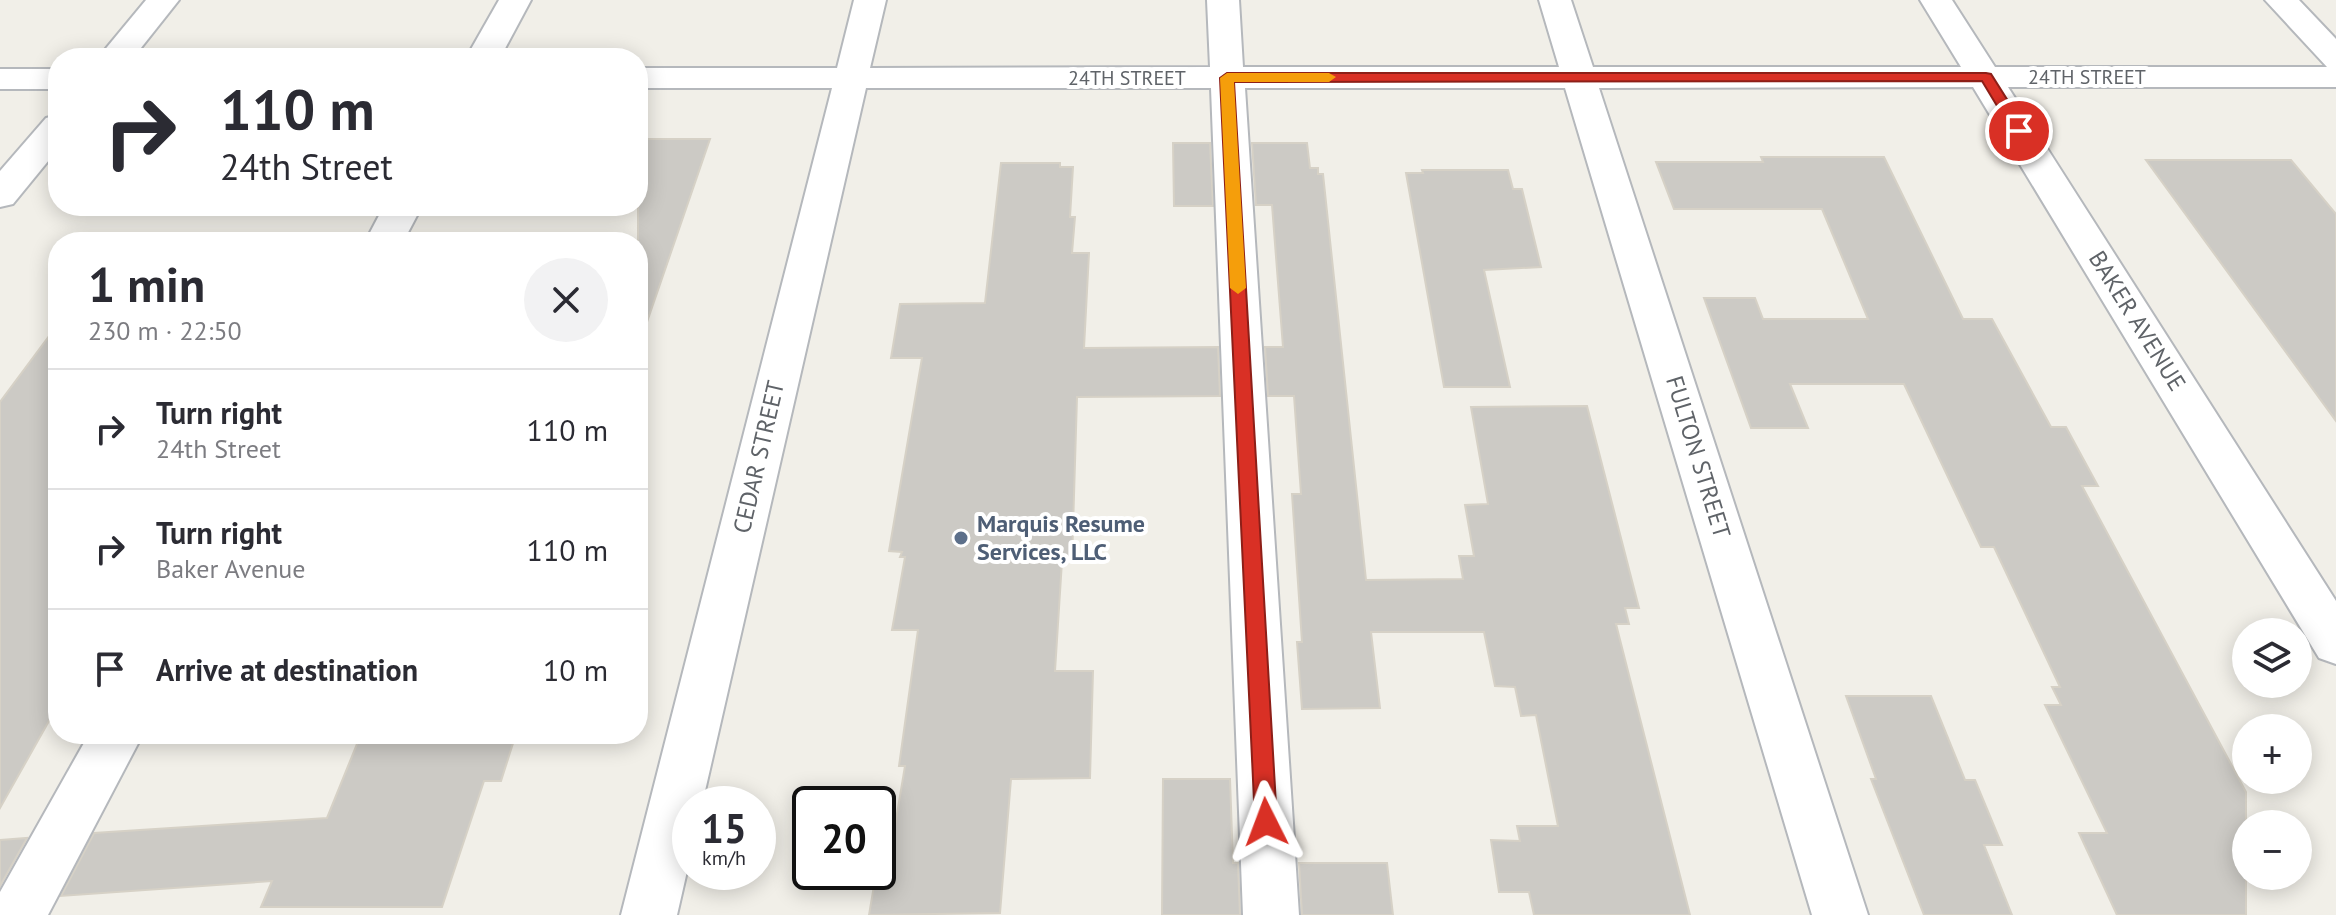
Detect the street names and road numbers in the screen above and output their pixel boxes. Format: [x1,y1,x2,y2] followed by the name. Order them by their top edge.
[2028,64,2146,90] street label: 24TH STREET
[1068,65,1186,91] street label: 24TH STREET
[2082,245,2193,397] street label: BAKER AVENUE
[1659,372,1738,542] street label: FULTON STREET
[726,377,791,536] street label: CEDAR STREET

